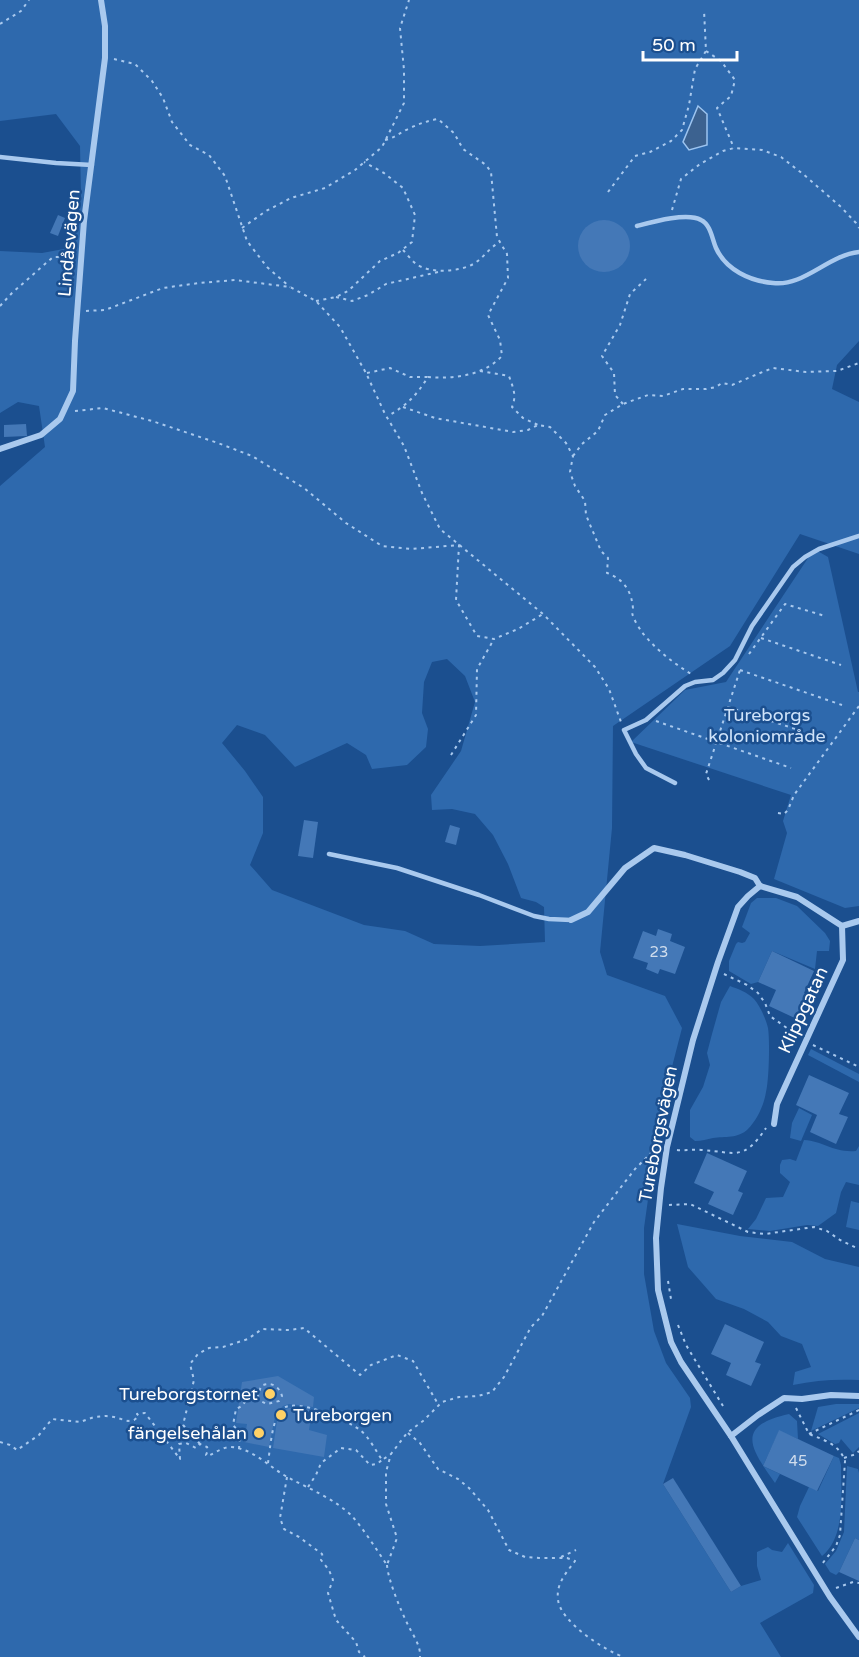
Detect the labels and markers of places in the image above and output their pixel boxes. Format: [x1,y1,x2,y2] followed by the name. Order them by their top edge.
[119,1383,258,1405] place label: Tureborgstornet
[263,1387,277,1401] marker: Tureborgstornet
[293,1404,392,1426] place label: Tureborgen
[274,1408,288,1422] marker: Tureborgen
[128,1422,247,1444] place label: fängelsehålan
[252,1426,266,1440] marker: fängelsehålan

